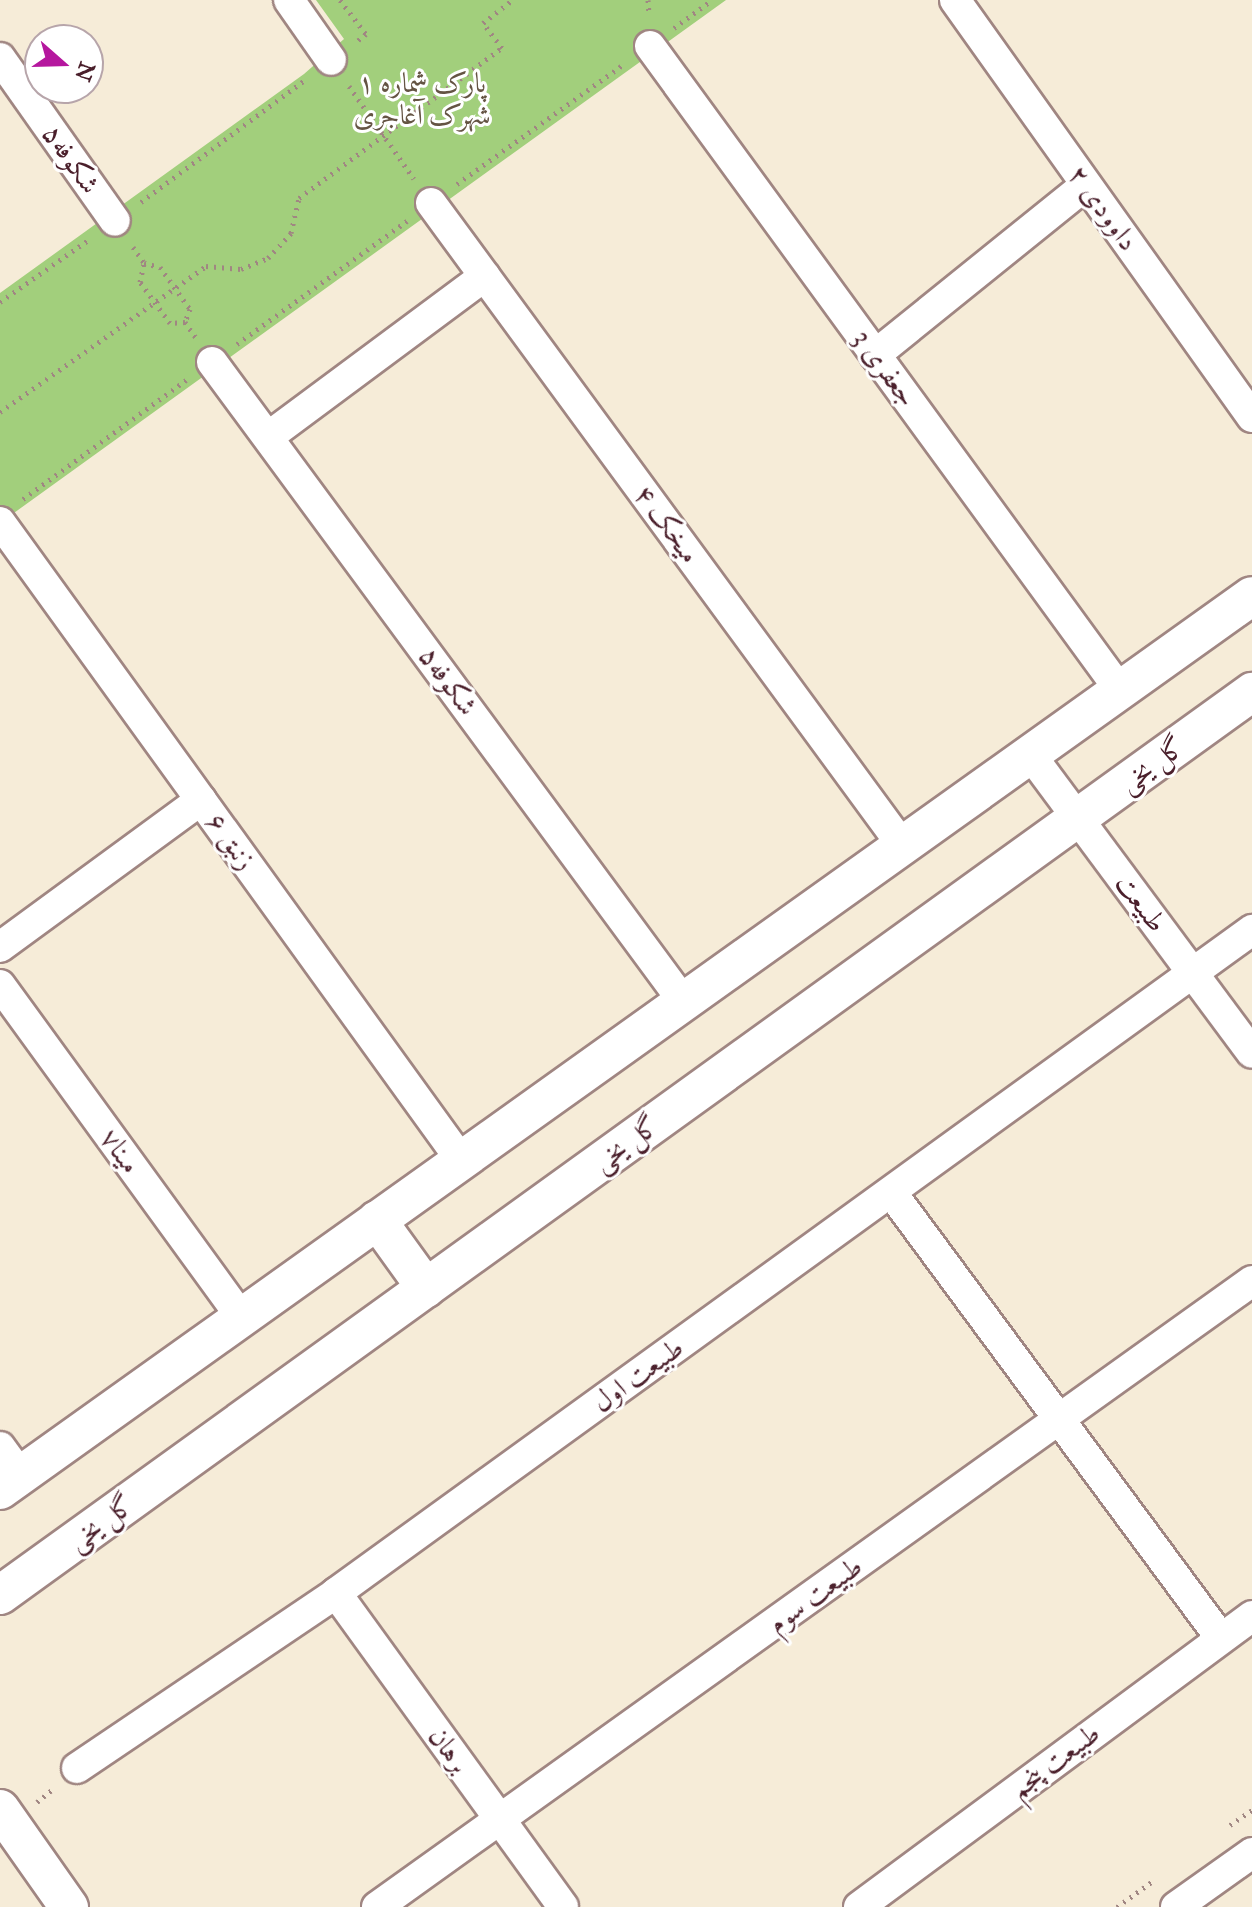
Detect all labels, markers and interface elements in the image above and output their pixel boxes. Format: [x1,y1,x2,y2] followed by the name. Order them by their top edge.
[24,24,104,104] north arrow
[69,58,101,85] text: N
[353,66,491,132] park label: پارک شماره ۱ شهرک آغاجری
[35,118,107,200] street label: شکوفه۵
[1061,159,1145,257] street label: داوودی ۲
[846,323,924,413] street label: 3 جعفری
[627,478,707,570] street label: میخک ۴
[412,640,484,722] street label: شکوفه۵
[1112,730,1192,800] street label: گل یخی
[199,806,263,876] street label: زنبق ۶
[1108,867,1174,939] street label: طبیعت
[586,1109,666,1179] street label: گل یخی
[92,1122,148,1180] street label: مینا۷
[586,1331,690,1419] street label: طبیعت اول
[61,1488,141,1558] street label: گل یخی
[761,1549,869,1641] street label: طبیعت سوم
[1003,1716,1107,1806] street label: طبیعت پنجم
[421,1721,477,1779] street label: برهان

